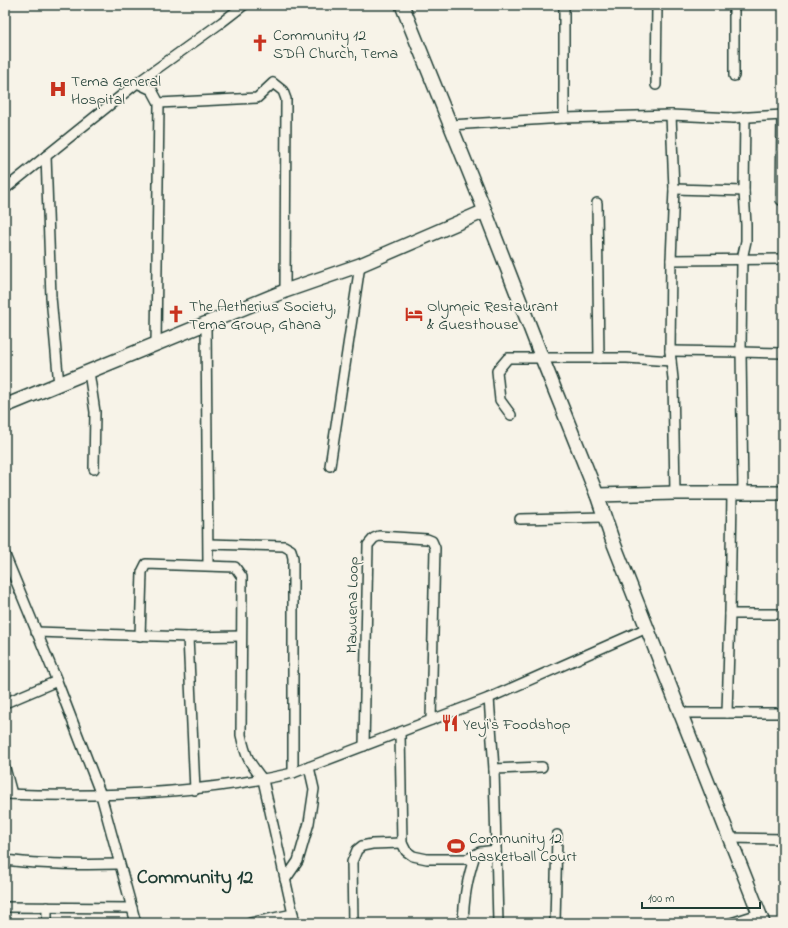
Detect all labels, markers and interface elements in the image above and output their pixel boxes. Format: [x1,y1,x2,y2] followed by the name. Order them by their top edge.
[273,24,398,66] place label: Community 12 SDA Church, Tema
[250,33,270,53] church icon: Community 12 SDA Church, Tema
[71,70,161,112] place label: Tema General Hospital
[48,79,68,99] hospital icon: Tema General Hospital
[189,295,336,337] place label: The Aetherius Society, Tema Group, Ghana
[427,295,559,337] place label: Olympic Restaurant & Guesthouse
[166,304,186,324] church icon: The Aetherius Society, Tema Group, Ghana
[404,304,424,324] hotel icon: Olympic Restaurant & Guesthouse
[340,556,366,654] street label: Mawuena Loop
[440,713,460,733] restaurant icon: Yeyi's Foodshop
[463,713,571,737] place label: Yeyi's Foodshop
[469,827,577,869] place label: Community 12 basketball Court
[446,836,466,856] sports icon: Community 12 basketball Court
[137,864,253,894] district label: Community 12
[642,884,760,910] scale bar
[648,890,675,908] text: 100 m

